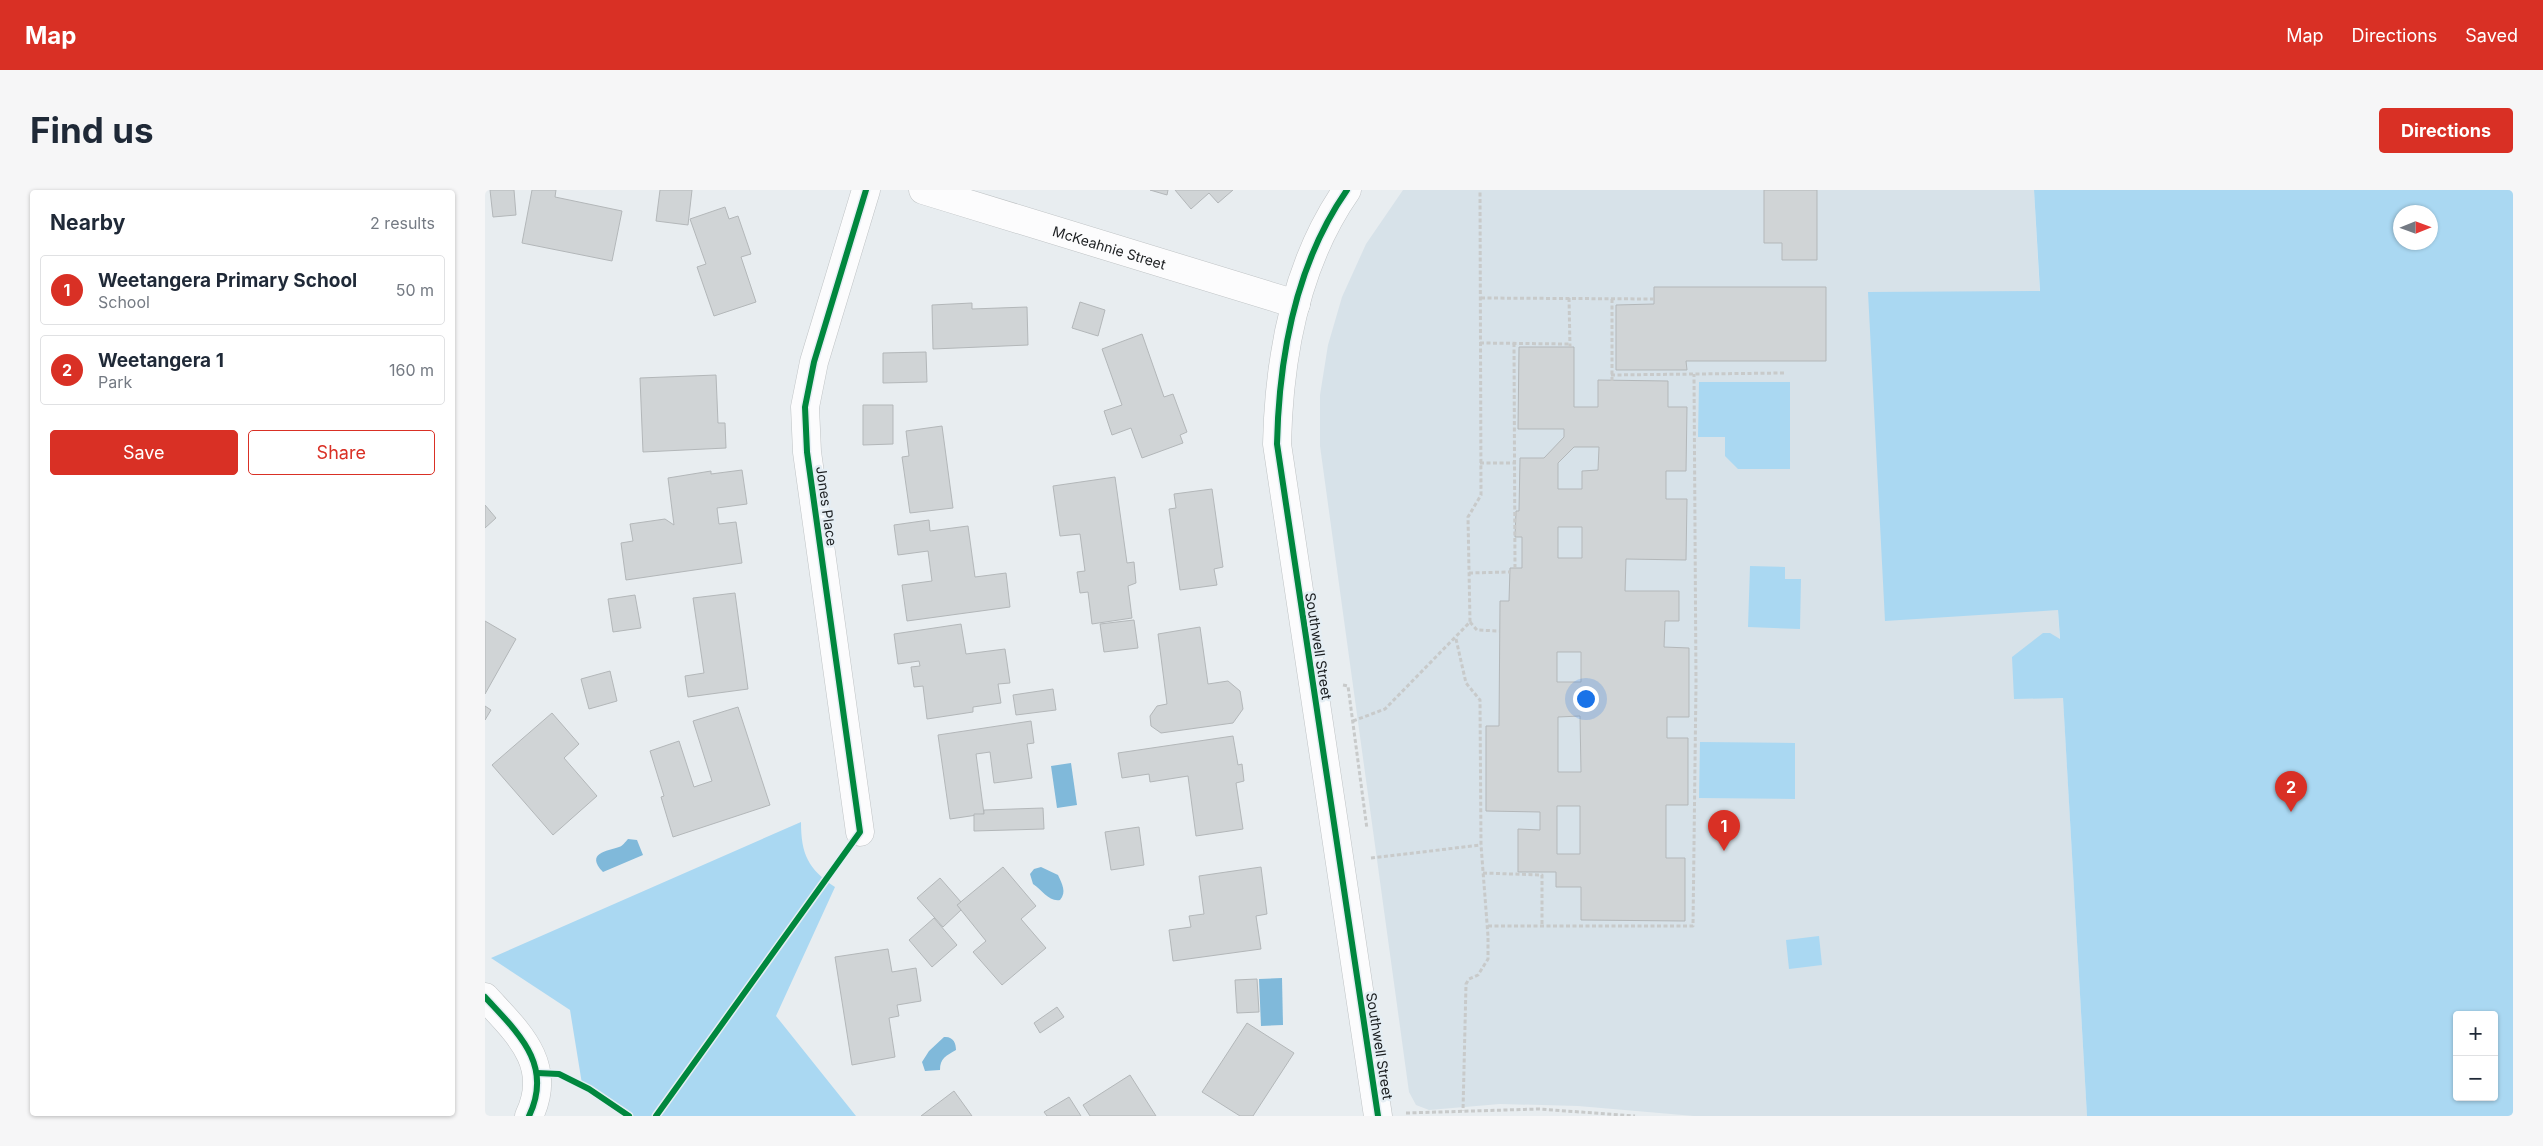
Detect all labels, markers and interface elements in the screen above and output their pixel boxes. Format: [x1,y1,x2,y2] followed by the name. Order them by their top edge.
[25,21,76,50] text: Map
[2286,25,2324,46] text: Map
[2352,25,2437,46] text: Directions
[2465,25,2518,46] text: Saved
[2379,108,2513,153] button: Directions
[30,109,154,151] text: Find us
[2393,205,2438,250] north arrow
[50,210,125,235] text: Nearby
[370,213,435,233] text: 2 results
[1051,222,1168,272] street label: McKeahnie Street
[98,269,357,292] text: Weetangera Primary School
[64,280,70,300] text: 1
[396,280,434,300] text: 50 m
[98,292,150,312] text: School
[98,349,224,372] text: Weetangera 1
[62,360,72,380] text: 2
[389,360,434,380] text: 160 m
[98,372,132,392] text: Park
[50,430,238,475] button: Save
[248,430,435,475] button: Share
[813,465,841,547] street label: Jones Place
[1302,591,1336,701] street label: Southwell Street
[1573,686,1599,712] your location
[2275,771,2307,812] pin: 2
[1708,810,1740,851] pin: 1
[1363,991,1397,1101] street label: Southwell Street
[2453,1011,2498,1101] map controls
[2453,1011,2498,1056] button: +
[2453,1056,2498,1101] button: −

